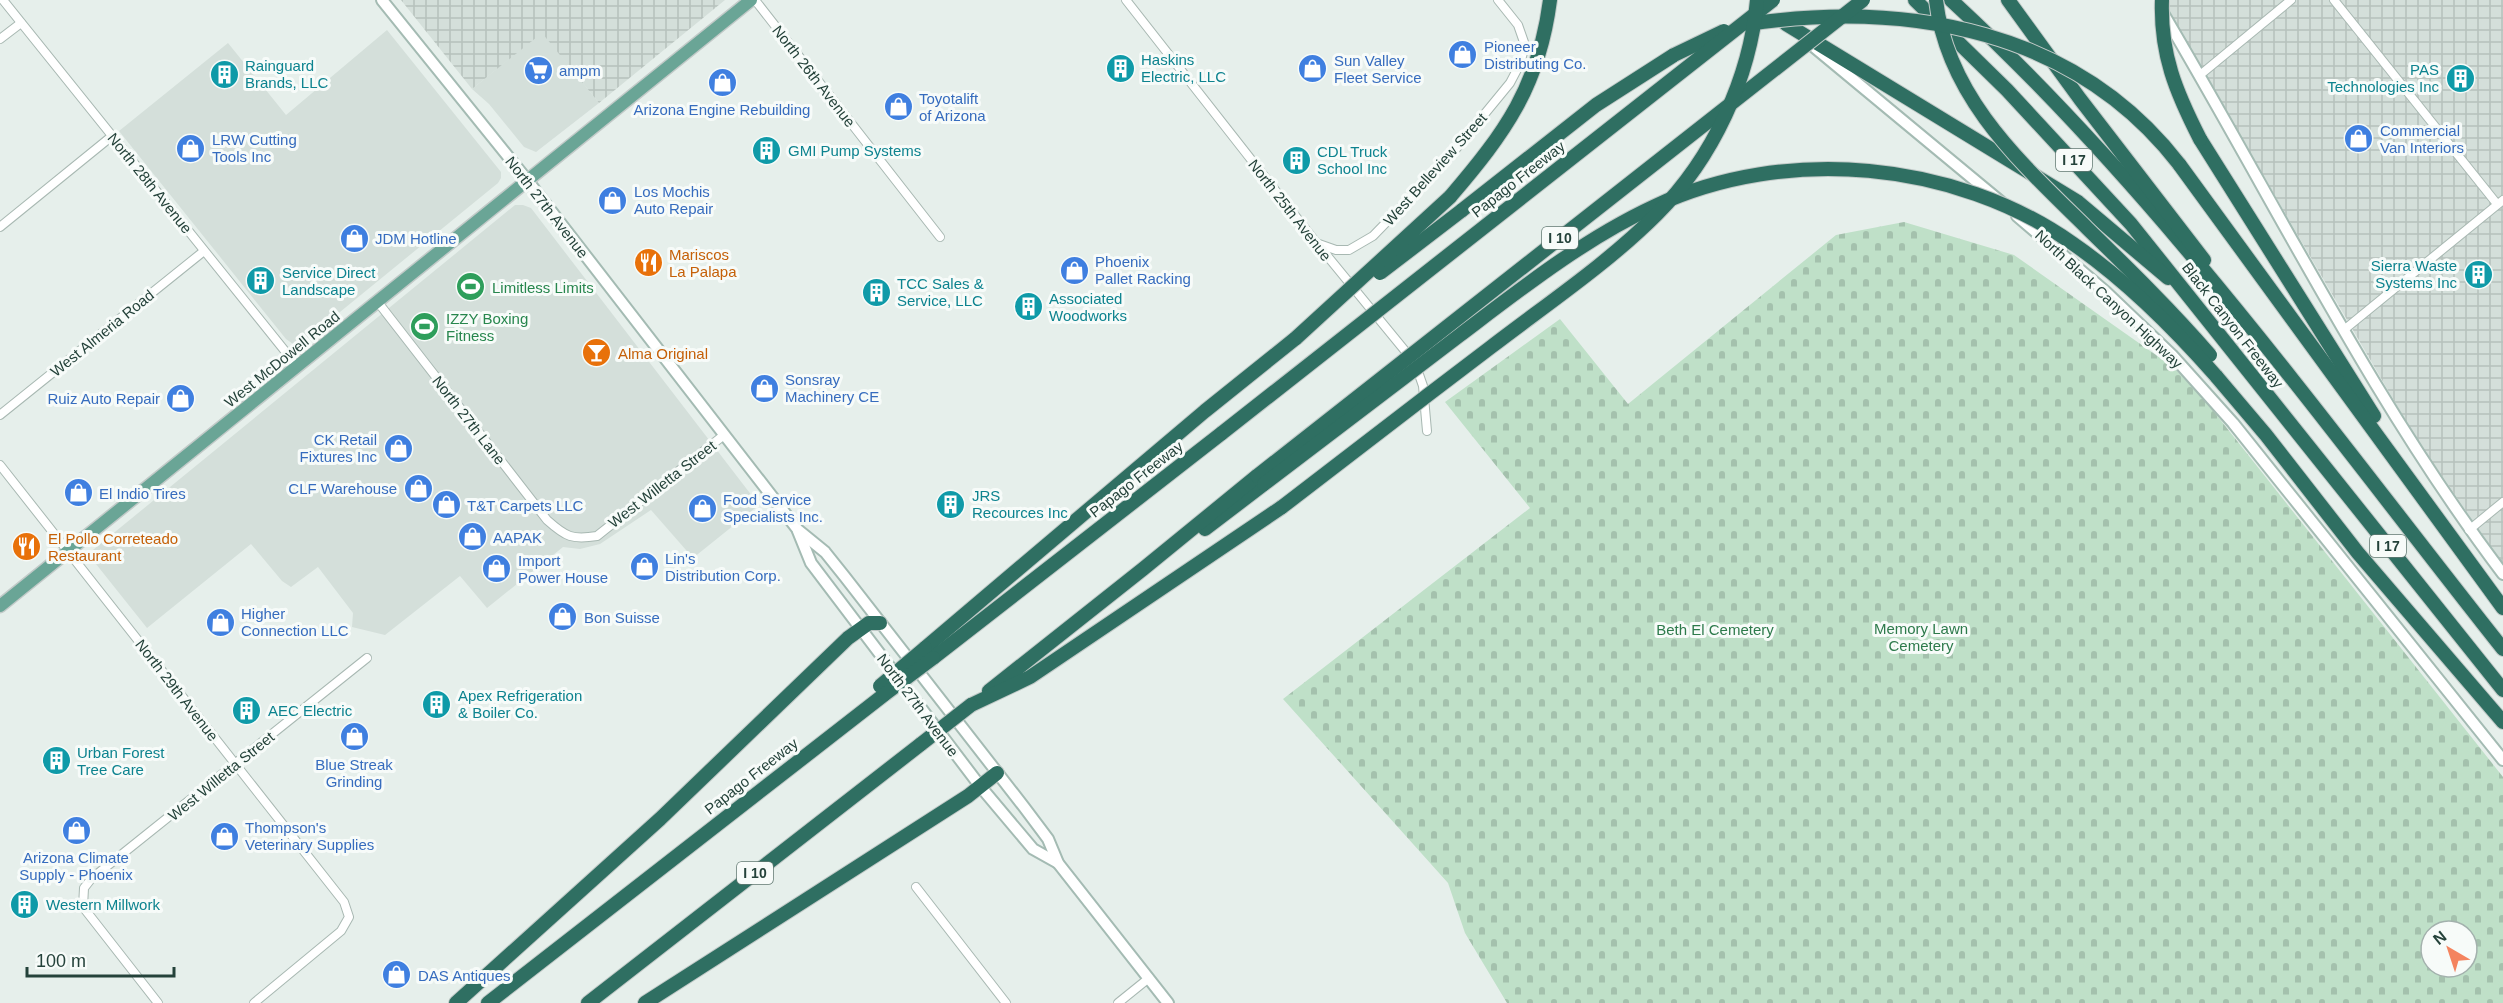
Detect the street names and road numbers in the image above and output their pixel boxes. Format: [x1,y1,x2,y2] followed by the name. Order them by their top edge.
[769,22,859,130] street label: North 26th Avenue
[1380,109,1491,229] street label: West Belleview Street
[104,129,196,237] street label: North 28th Avenue
[1468,137,1568,221] street label: Papago Freeway
[2056,149,2092,171] road number: I 17
[502,153,592,261] street label: North 27th Avenue
[1245,156,1335,264] street label: North 25th Avenue
[2032,226,2186,372] street label: North Black Canyon Highway
[1542,227,1578,249] road number: I 10
[2179,259,2287,391] street label: Black Canyon Freeway
[47,286,157,380] street label: West Almeria Road
[221,307,343,411] street label: West McDowell Road
[429,372,509,468] street label: North 27th Lane
[605,436,720,531] street label: West Willetta Street
[1086,437,1186,521] street label: Papago Freeway
[2370,535,2406,557] road number: I 17
[132,636,222,744] street label: North 29th Avenue
[874,650,962,760] street label: North 27th Avenue
[165,728,278,824] street label: West Willetta Street
[701,734,801,818] street label: Papago Freeway
[737,862,773,884] road number: I 10

